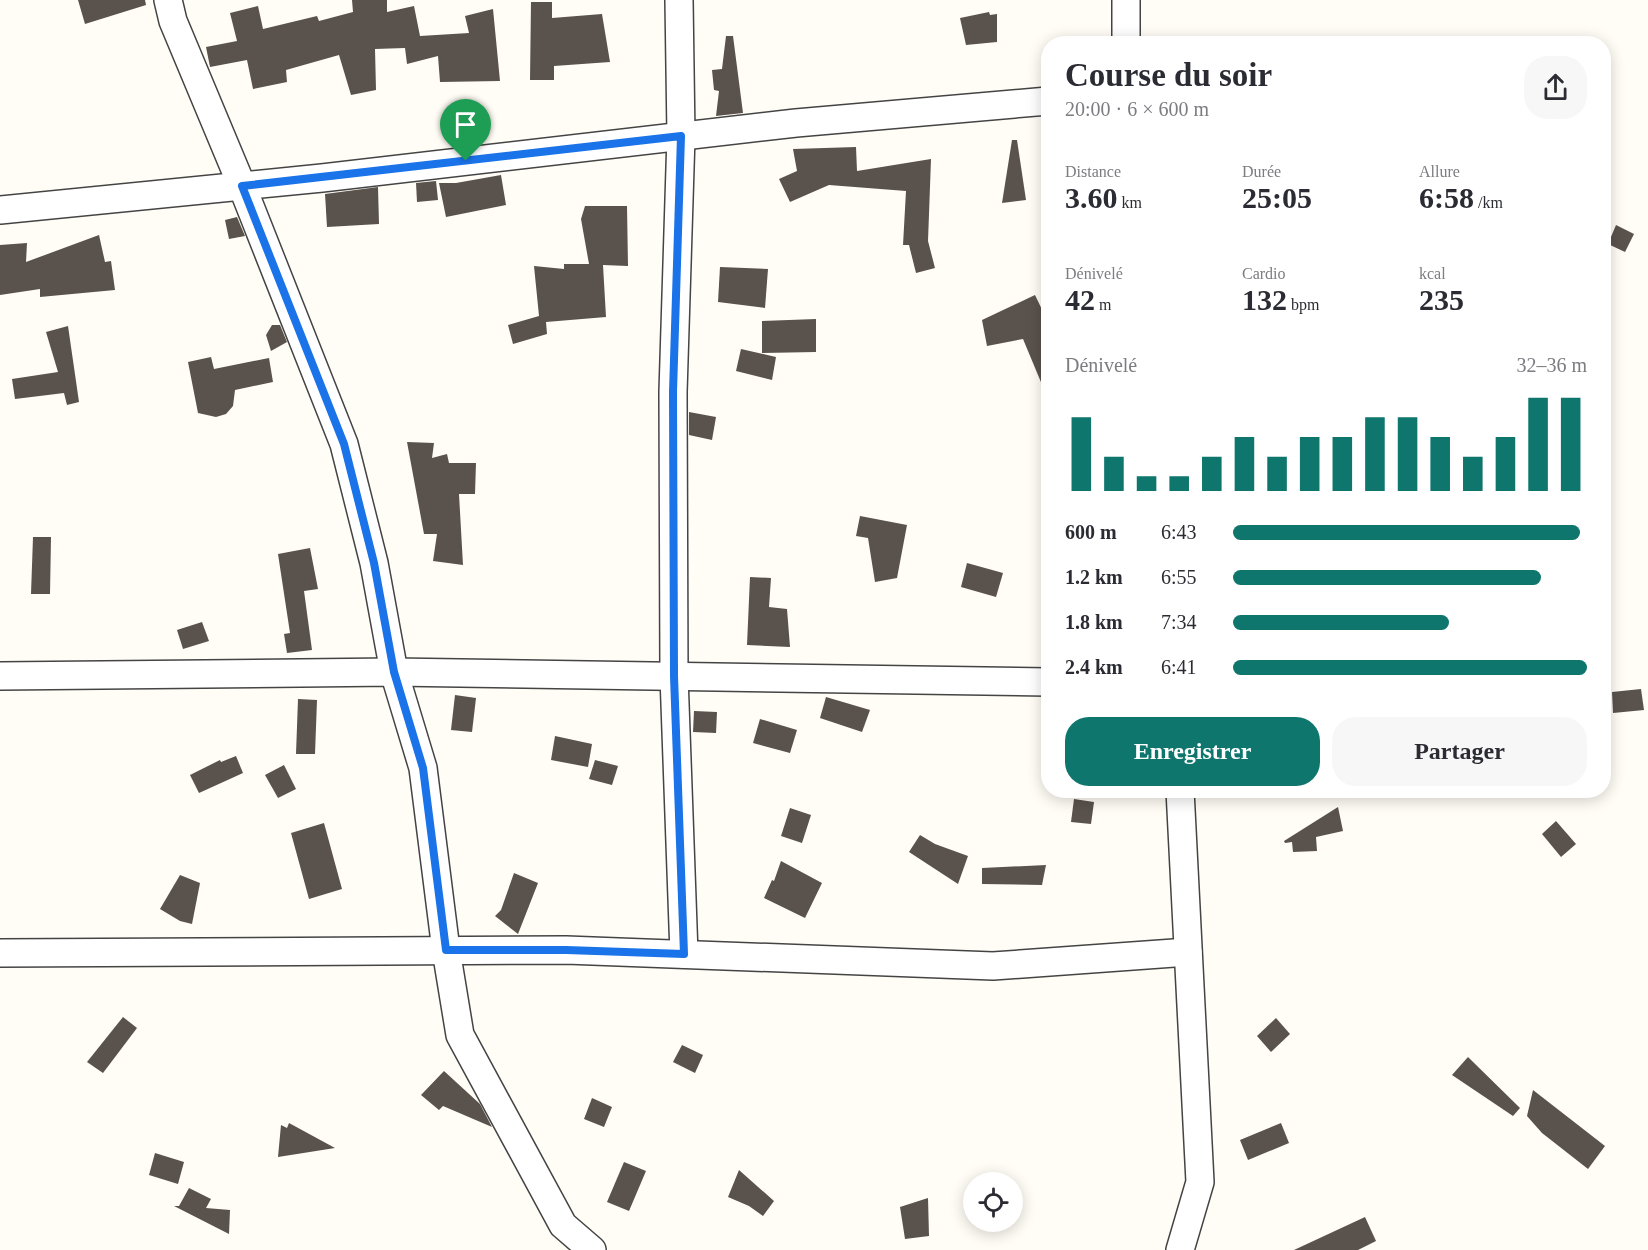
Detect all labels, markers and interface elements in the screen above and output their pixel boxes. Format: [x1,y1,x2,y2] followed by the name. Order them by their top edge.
[1524,56,1587,119] button: share
[1065,57,1272,93] text: Course du soir
[1065,98,1209,120] text: 20:00 · 6 × 600 m
[440,99,491,161] pin
[449,108,482,141] icon: arrive
[1065,163,1121,180] text: Distance
[1242,163,1281,180] text: Durée
[1419,163,1460,180] text: Allure
[1065,181,1118,214] text: 3.60
[1242,181,1312,214] text: 25:05
[1419,181,1474,214] text: 6:58
[1118,194,1142,211] text: km
[1474,194,1503,211] text: /km
[1065,265,1123,282] text: Dénivelé
[1242,265,1286,282] text: Cardio
[1419,265,1446,282] text: kcal
[1065,283,1095,316] text: 42
[1242,283,1287,316] text: 132
[1419,283,1464,316] text: 235
[1095,296,1111,313] text: m
[1287,296,1319,313] text: bpm
[1065,354,1137,376] text: Dénivelé
[1516,354,1587,376] text: 32–36 m
[1065,521,1117,543] text: 600 m
[1161,521,1197,543] text: 6:43
[1065,566,1123,588] text: 1.2 km
[1161,566,1197,588] text: 6:55
[1065,611,1123,633] text: 1.8 km
[1161,611,1197,633] text: 7:34
[1065,656,1123,678] text: 2.4 km
[1161,656,1197,678] text: 6:41
[1065,717,1320,786] button: Enregistrer
[1332,717,1587,786] button: Partager
[963,1172,1023,1232] map controls
[963,1172,1023,1232] button: locate

